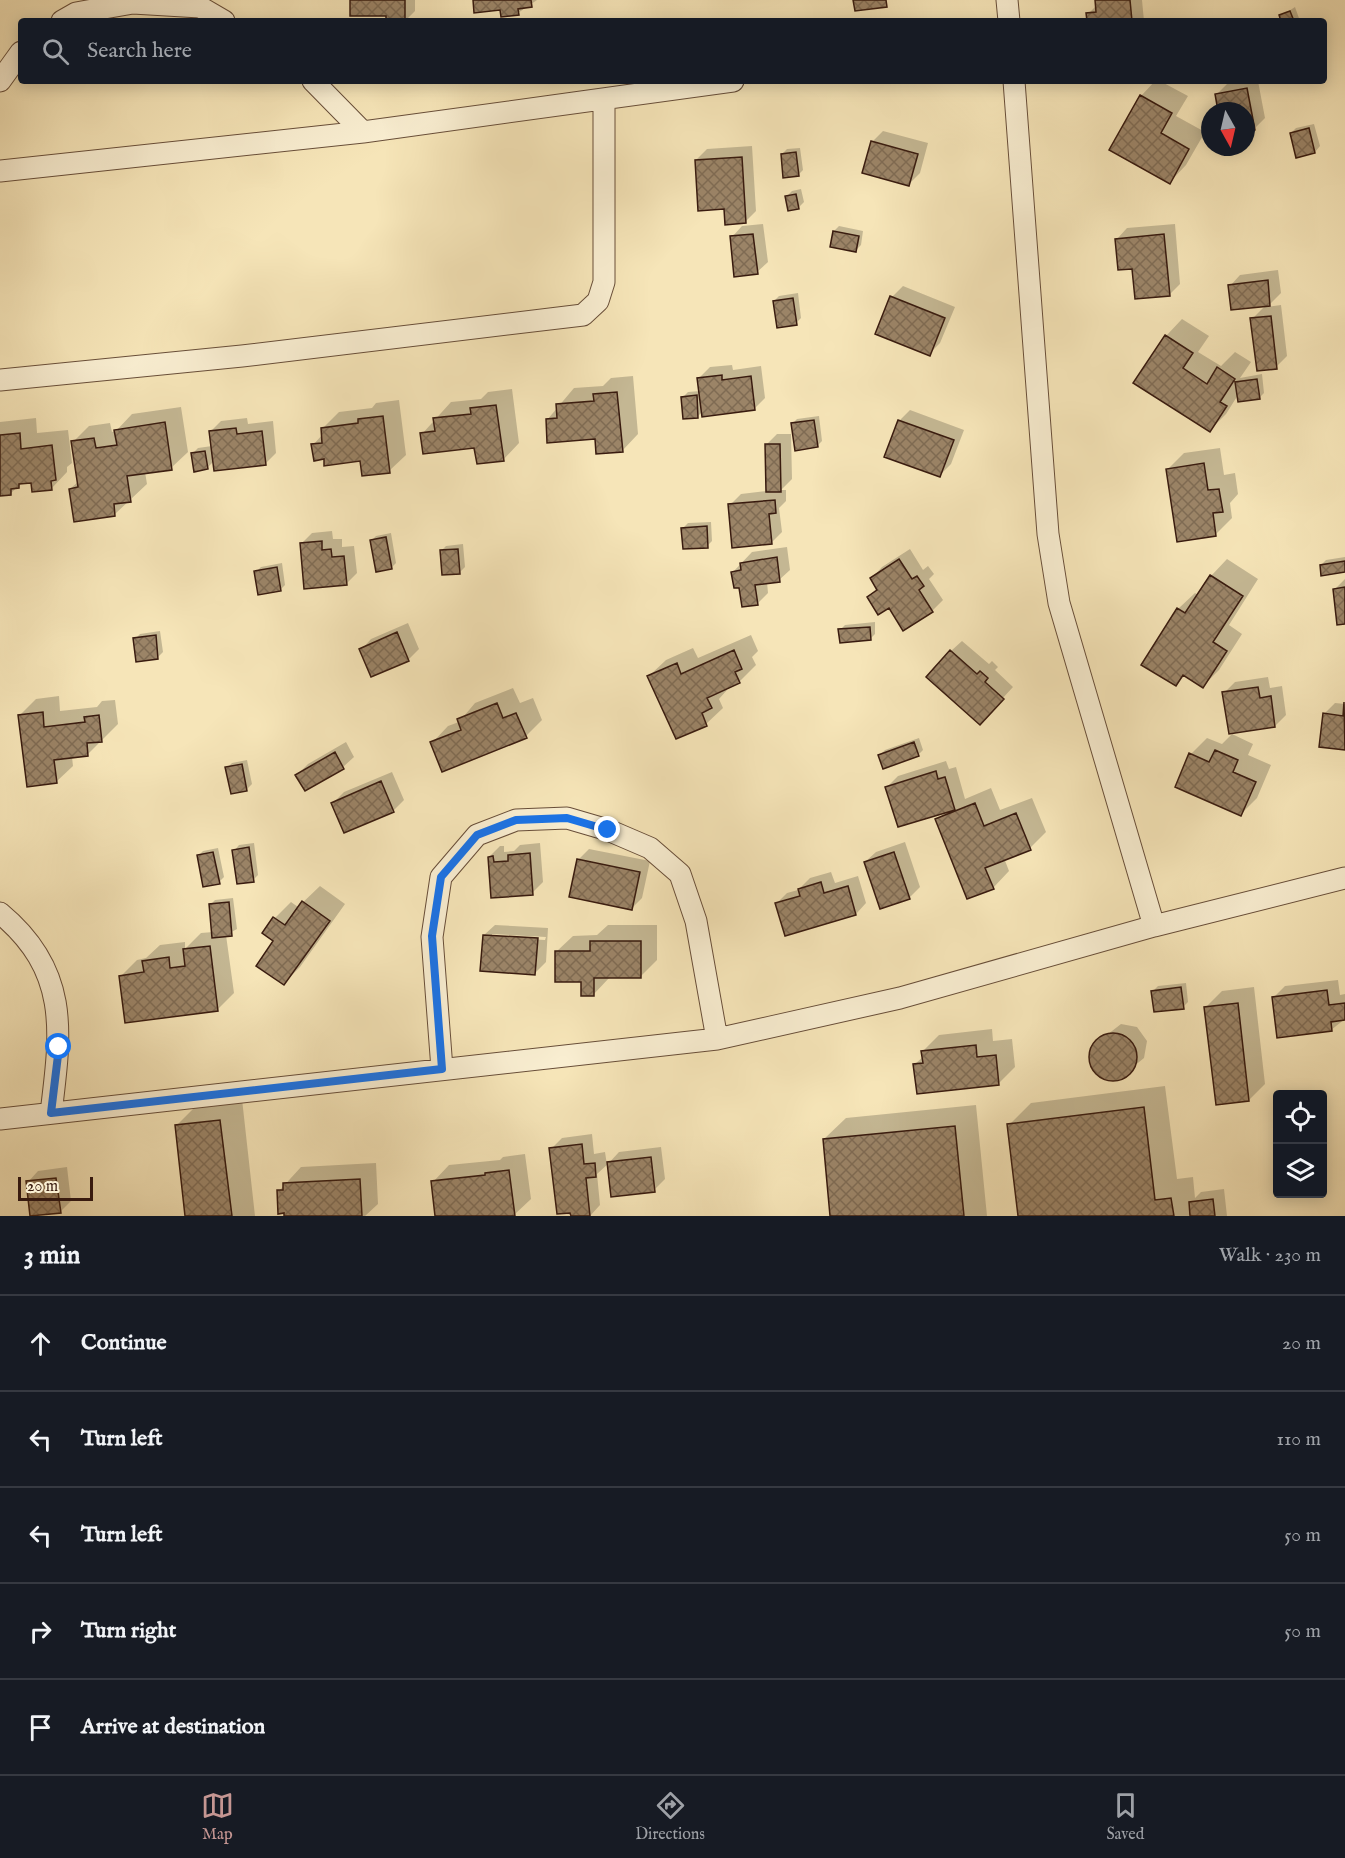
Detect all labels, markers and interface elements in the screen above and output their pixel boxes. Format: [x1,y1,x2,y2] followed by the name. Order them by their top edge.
[18,18,1327,84] search box
[39,35,72,68] icon: search
[87,37,192,65] text: Search here
[1201,102,1255,156] north arrow
[594,816,620,842] route end
[45,1033,71,1059] route start
[1273,1090,1327,1198] map controls
[1273,1090,1327,1144] button: locate
[1273,1144,1327,1198] button: layers
[18,1174,93,1202] scale bar
[27,1177,58,1197] text: 20 m
[24,1239,80,1272] text: 3 min
[1219,1243,1321,1268] text: Walk · 230 m
[24,1327,57,1360] icon: ahead
[81,1329,167,1357] text: Continue
[1282,1331,1321,1356] text: 20 m
[24,1423,57,1456] icon: left
[81,1425,163,1453] text: Turn left
[1277,1427,1321,1452] text: 110 m
[24,1519,57,1552] icon: left
[81,1521,163,1549] text: Turn left
[1284,1523,1321,1548] text: 50 m
[24,1615,57,1648] icon: right
[81,1617,176,1645] text: Turn right
[1284,1619,1321,1644] text: 50 m
[24,1711,57,1744] icon: arrive
[81,1713,265,1741] text: Arrive at destination
[201,1789,234,1845] tab: Map
[635,1789,705,1845] tab: Directions
[1106,1789,1144,1845] tab: Saved

